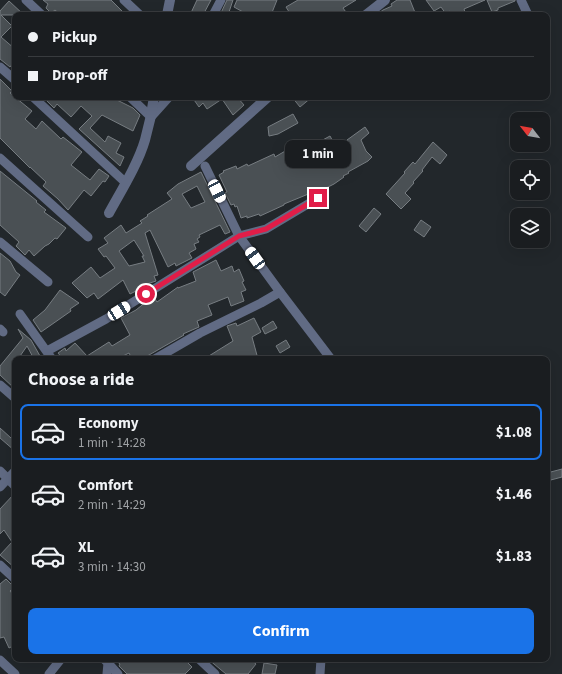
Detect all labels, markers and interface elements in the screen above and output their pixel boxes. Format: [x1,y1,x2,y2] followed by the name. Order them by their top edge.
[52,27,97,48] text: Pickup
[52,65,107,86] text: Drop-off
[510,112,550,152] north arrow
[510,112,550,248] map controls
[285,140,351,168] callout: 1 min
[302,145,334,163] text: 1 min
[510,160,550,200] button: locate
[206,178,228,204] car
[309,189,327,207] route end
[510,208,550,248] button: layers
[243,245,267,271] car
[137,285,155,303] route start
[106,300,132,322] car
[28,367,134,392] text: Choose a ride
[78,413,139,434] text: Economy
[30,414,66,450] icon: car
[496,422,532,443] text: $1.08
[78,434,146,452] text: 1 min · 14:28
[78,475,133,496] text: Comfort
[30,476,66,512] icon: car
[496,484,532,505] text: $1.46
[78,496,146,514] text: 2 min · 14:29
[78,537,94,558] text: XL
[30,538,66,574] icon: car
[496,546,532,567] text: $1.83
[78,558,146,576] text: 3 min · 14:30
[28,608,534,654] button: Confirm

